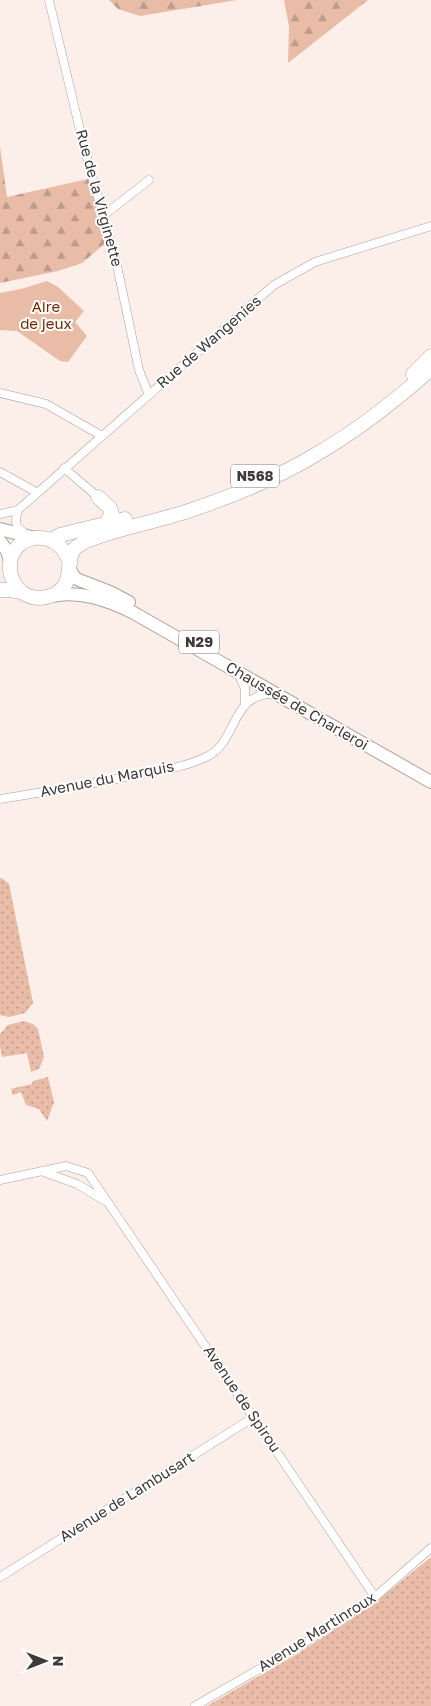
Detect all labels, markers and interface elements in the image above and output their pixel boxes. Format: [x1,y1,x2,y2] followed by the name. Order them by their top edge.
[73,127,127,269] street label: Rue de la Virginette
[152,291,264,391] street label: Rue de Wangenies
[20,297,72,332] park label: Aire de jeux
[231,464,279,488] road number: N568
[179,630,219,654] road number: N29
[223,657,372,753] street label: Chaussée de Charleroi
[38,756,175,800] street label: Avenue du Marquis
[200,1342,285,1455] street label: Avenue de Spirou
[56,1447,197,1545] street label: Avenue de Lambusart
[254,1588,379,1675] street label: Avenue Martinroux
[20,1636,70,1686] north arrow
[50,1656,67,1666] text: N

